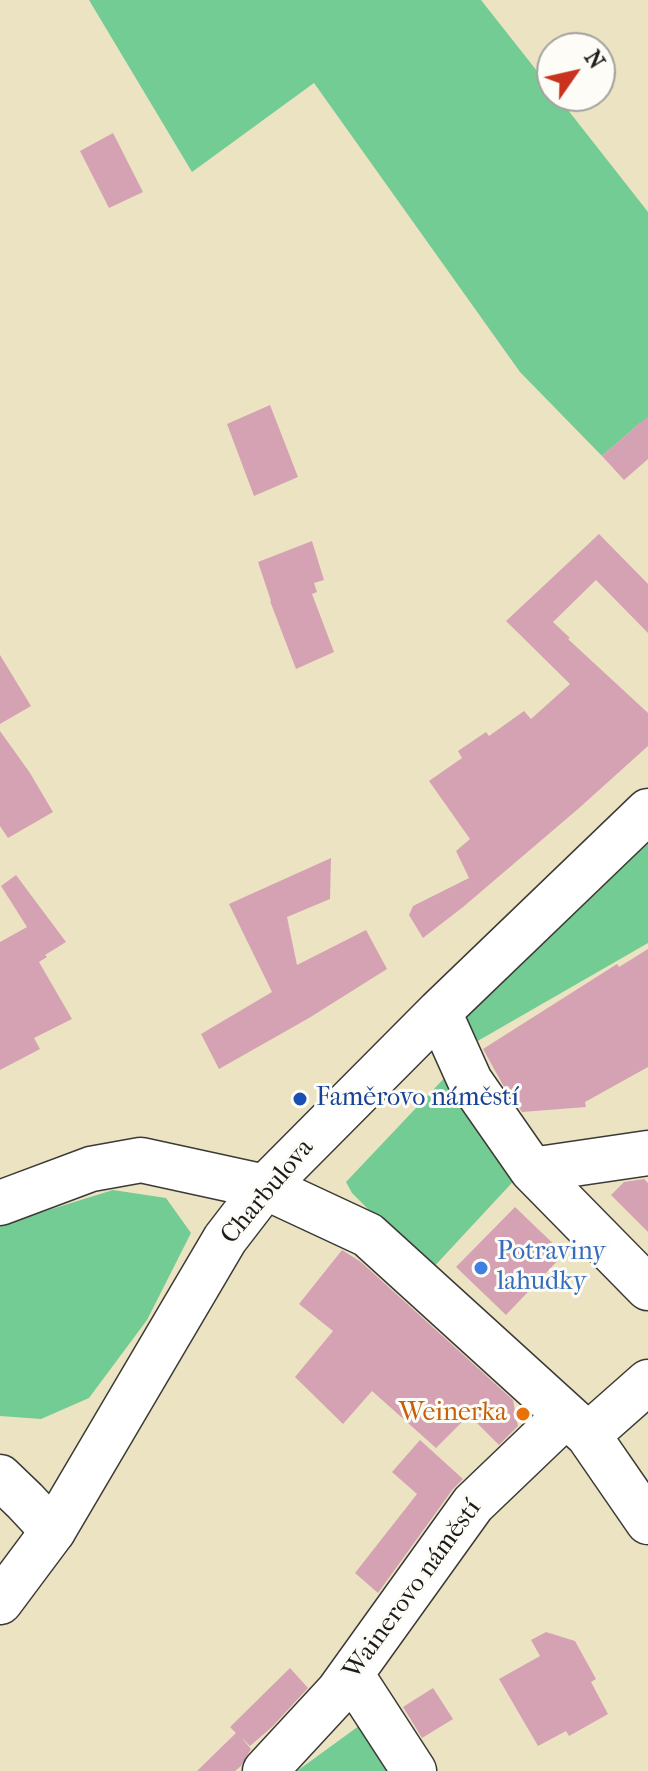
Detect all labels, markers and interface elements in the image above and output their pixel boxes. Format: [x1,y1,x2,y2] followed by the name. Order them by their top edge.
[536,32,616,112] north arrow
[579,45,610,74] text: N
[316,1083,519,1115] place label: Faměrovo náměstí
[291,1090,309,1108] marker: Faměrovo náměstí
[215,1133,321,1251] street label: Charbulova
[497,1237,606,1298] place label: Potraviny lahudky
[472,1259,490,1277] marker: Potraviny lahudky
[399,1398,507,1430] place label: Weinerka
[514,1405,532,1423] marker: Weinerka
[337,1494,489,1686] street label: Wainerovo náměstí

